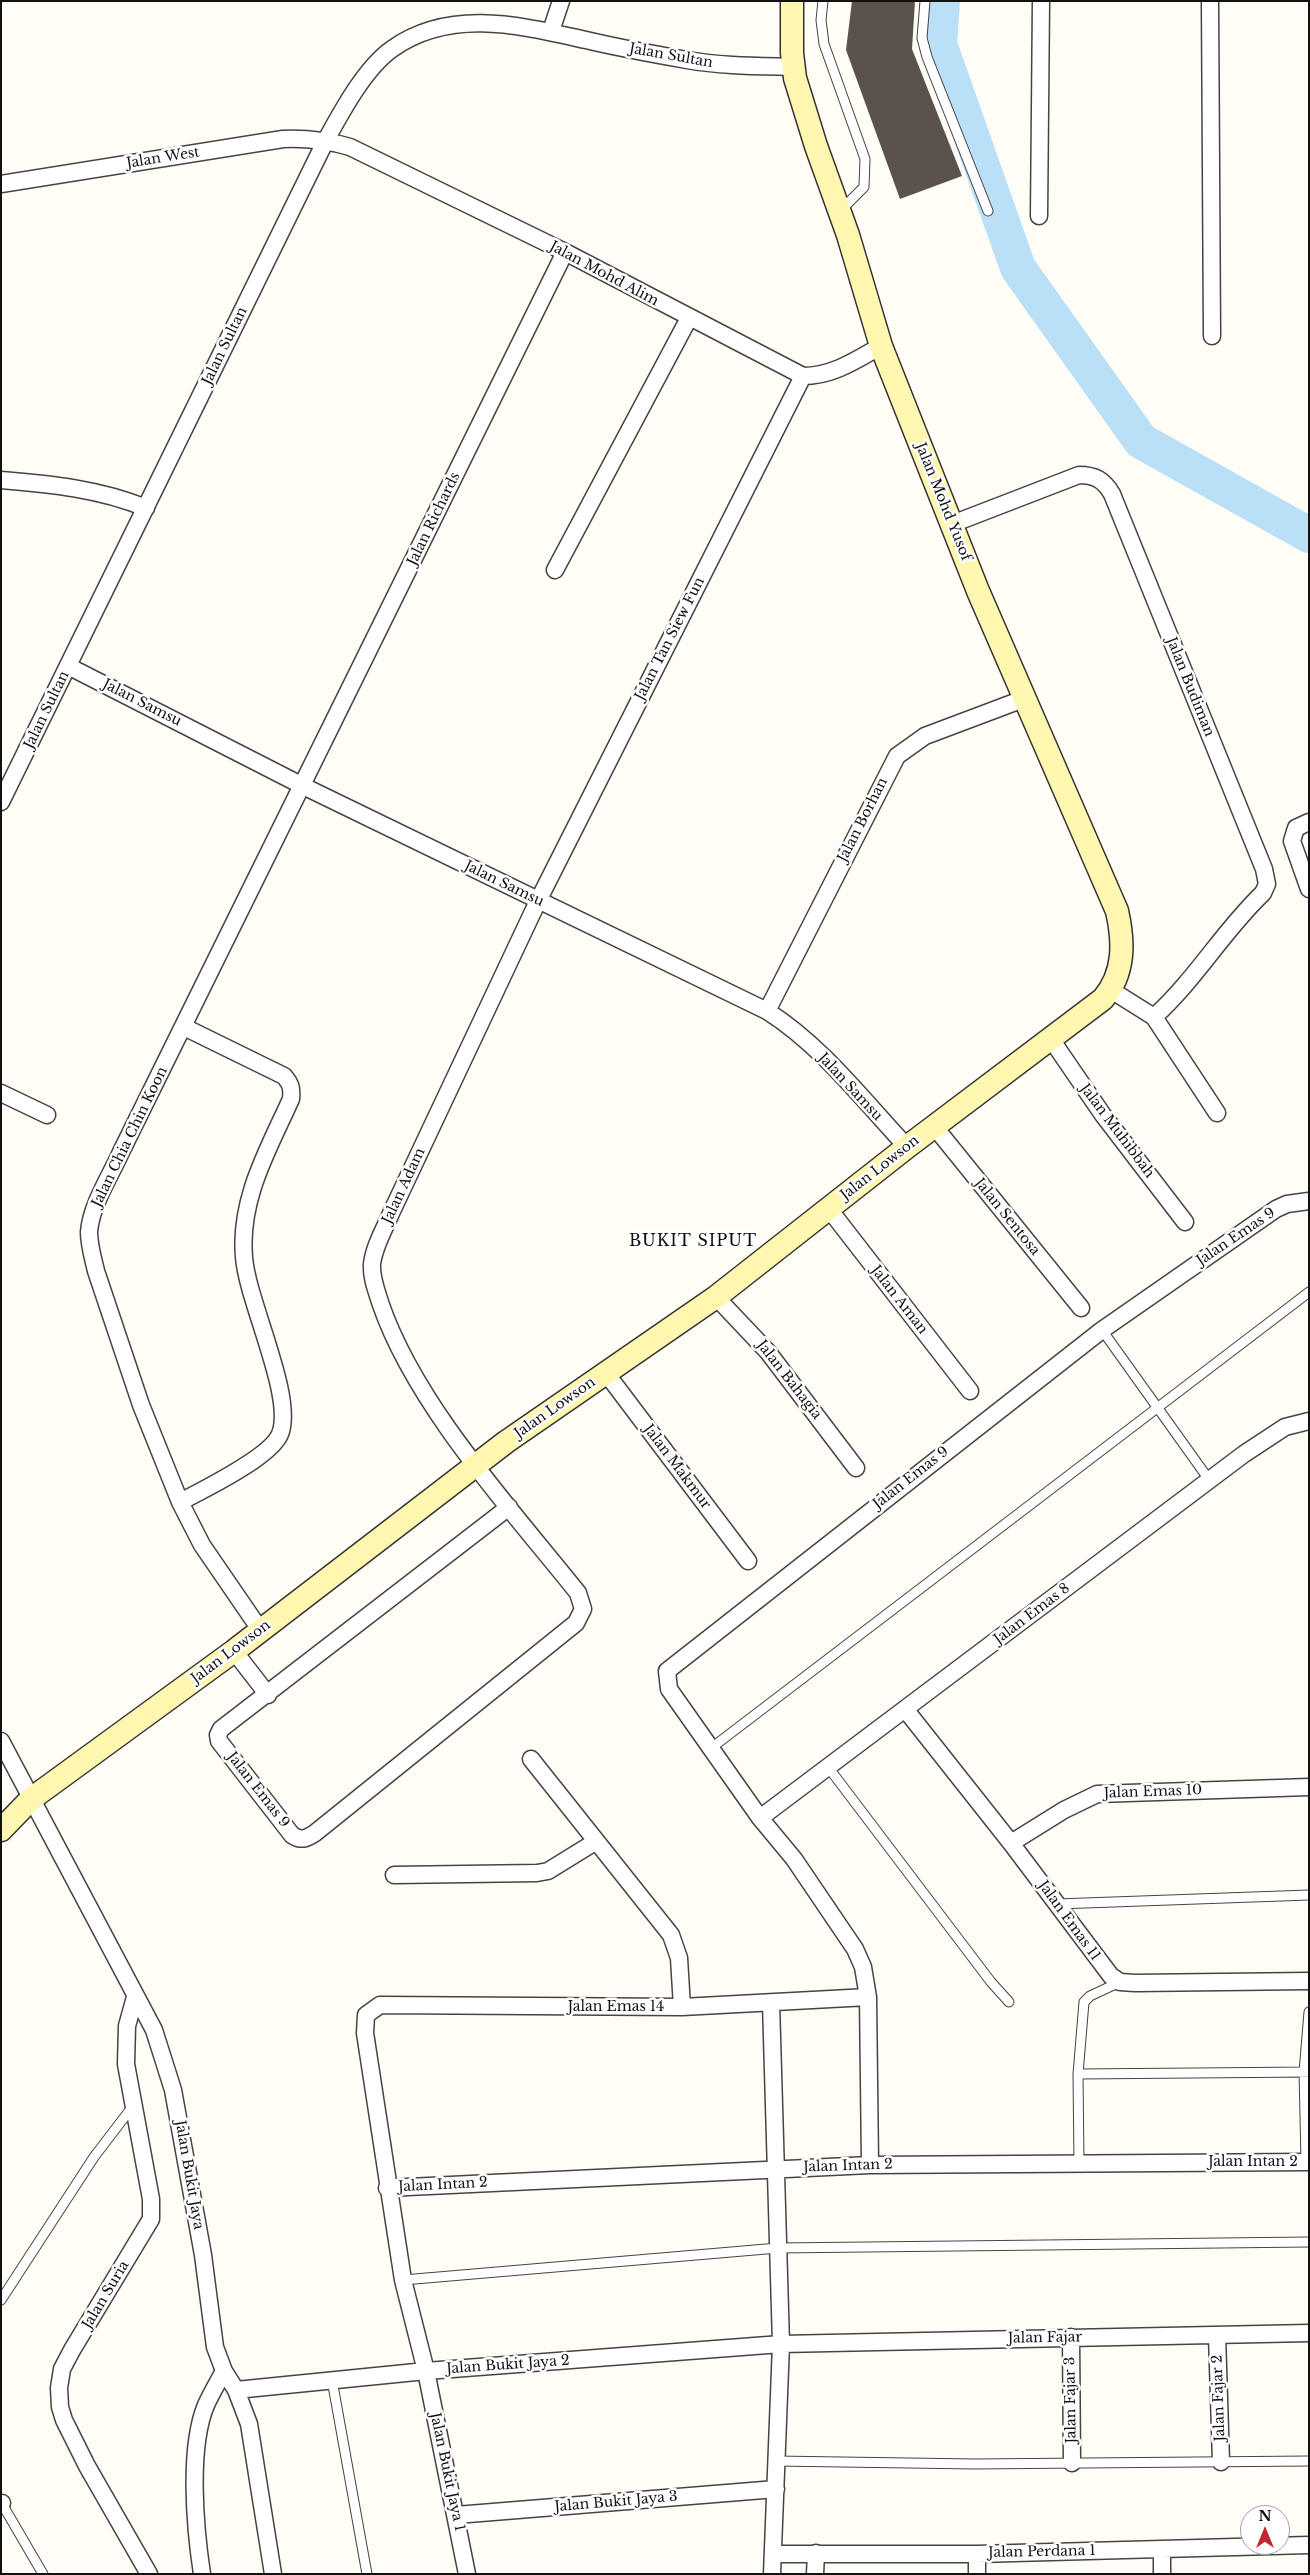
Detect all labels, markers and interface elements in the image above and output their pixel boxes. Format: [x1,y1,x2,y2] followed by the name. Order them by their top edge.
[628,40,714,72] street label: Jalan Sultan
[125,144,201,172] street label: Jalan West
[547,238,661,310] street label: Jalan Mohd Alim
[199,304,251,388] street label: Jalan Sultan
[912,440,974,564] street label: Jalan Mohd Yusof
[404,470,464,568] street label: Jalan Richards
[632,575,708,703] street label: Jalan Tan Siew Fun
[1162,635,1218,739] street label: Jalan Budiman
[21,668,73,752] street label: Jalan Sultan
[100,676,184,730] street label: Jalan Samsu
[835,775,891,865] street label: Jalan Borhan
[462,858,546,910] street label: Jalan Samsu
[814,1050,886,1124] street label: Jalan Samsu
[89,1064,171,1210] street label: Jalan Chia Chin Koon
[1076,1081,1158,1181] street label: Jalan Muhibbah
[837,1132,923,1204] street label: Jalan Lowson
[379,1145,429,1227] street label: Jalan Adam
[971,1175,1043,1259] street label: Jalan Sentosa
[1194,1205,1278,1269] street label: Jalan Emas 9
[628,1231,758,1251] district label: BUKIT SIPUT
[867,1263,931,1337] street label: Jalan Aman
[753,1337,825,1423] street label: Jalan Bahagia
[511,1374,599,1442] street label: Jalan Lowson
[640,1421,714,1513] street label: Jalan Makmur
[870,1443,952,1513] street label: Jalan Emas 9
[991,1580,1073,1648] street label: Jalan Emas 8
[188,1617,274,1687] street label: Jalan Lowson
[223,1749,293,1831] street label: Jalan Emas 9
[1104,1782,1202,1802] street label: Jalan Emas 10
[1034,1878,1104,1964] street label: Jalan Emas 11
[568,1999,664,2015] street label: Jalan Emas 14
[171,2119,207,2231] street label: Jalan Bukit Jaya
[1208,2154,1298,2170] street label: Jalan Intan 2
[803,2156,893,2176] street label: Jalan Intan 2
[398,2174,488,2196] street label: Jalan Intan 2
[79,2258,133,2332] street label: Jalan Suria
[1008,2329,1082,2347] street label: Jalan Fajar
[446,2352,570,2378] street label: Jalan Bukit Jaya 2
[1209,2354,1229,2442] street label: Jalan Fajar 2
[1062,2356,1080,2444] street label: Jalan Fajar 3
[426,2411,468,2533] street label: Jalan Bukit Jaya 1
[554,2488,678,2516] street label: Jalan Bukit Jaya 3
[1240,2505,1290,2555] north arrow
[1258,2507,1272,2525] text: N
[988,2543,1096,2561] street label: Jalan Perdana 1

